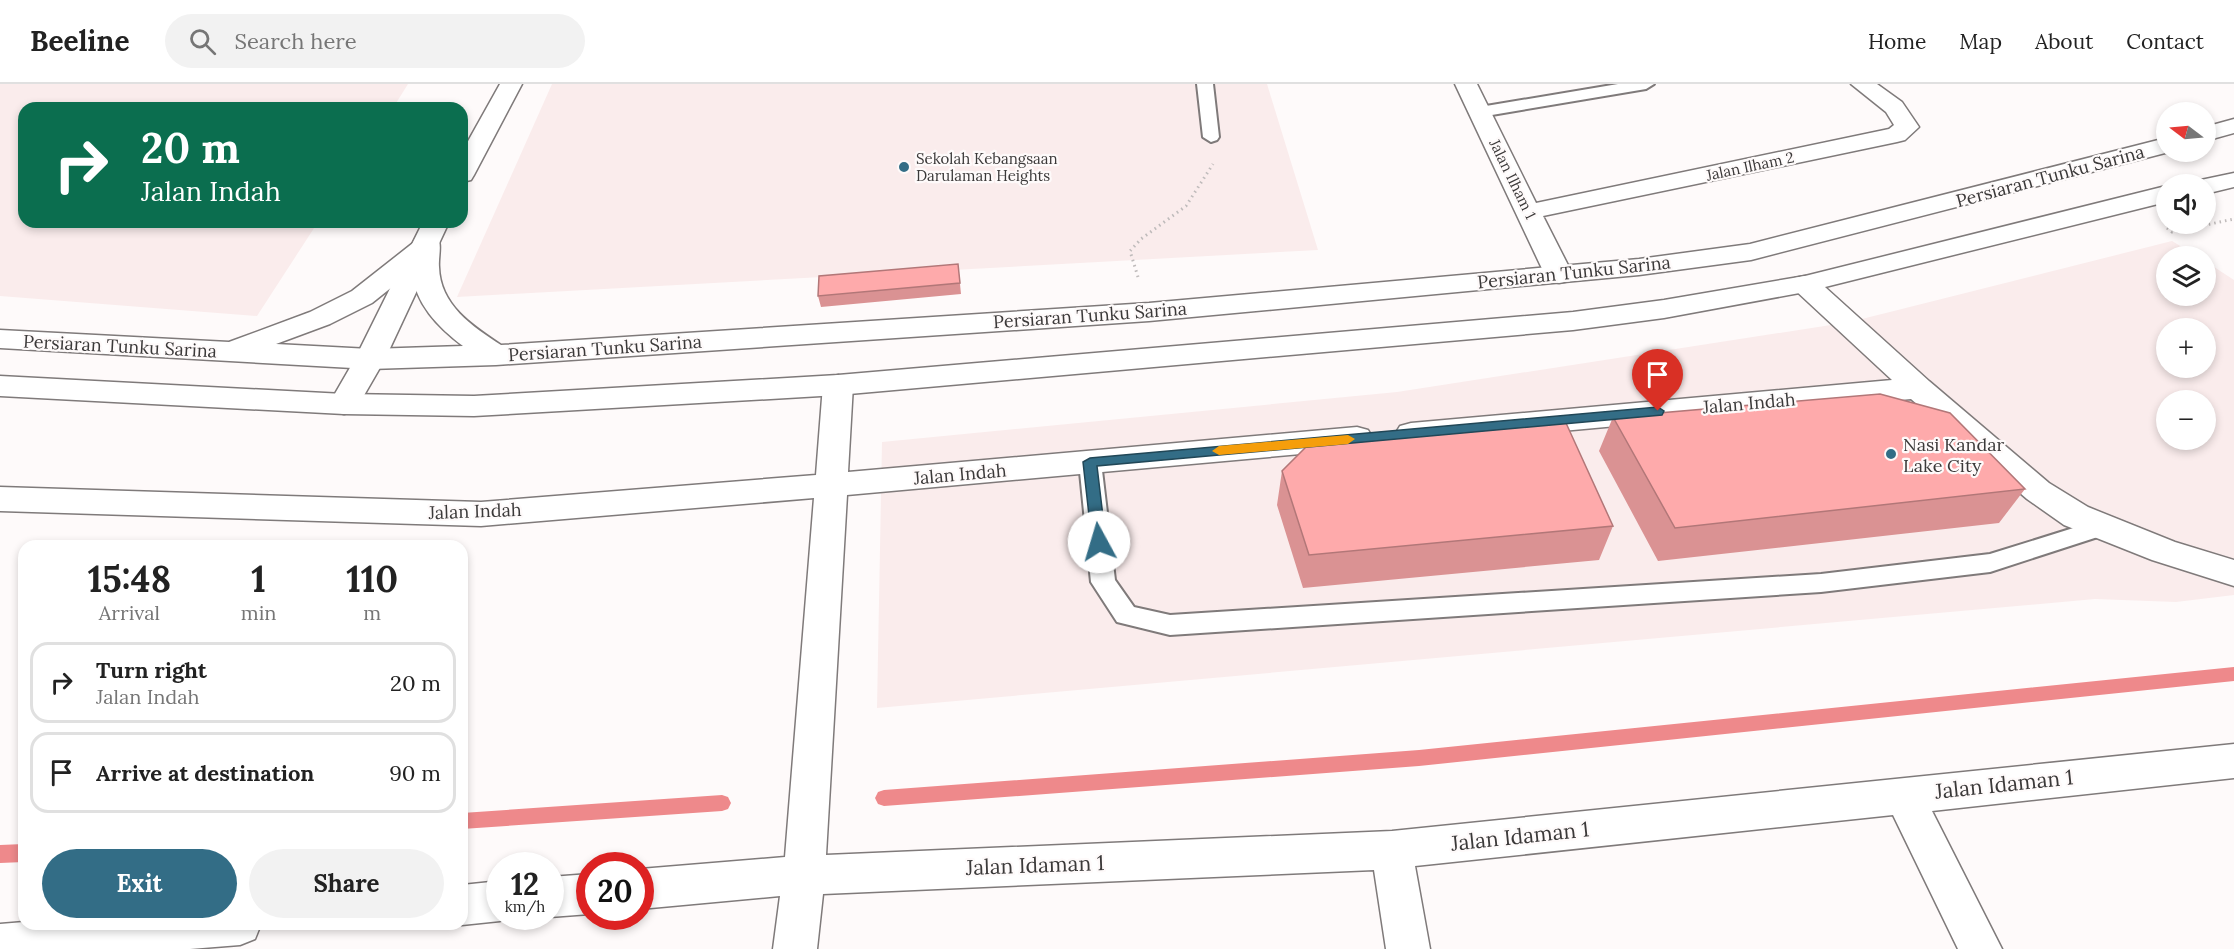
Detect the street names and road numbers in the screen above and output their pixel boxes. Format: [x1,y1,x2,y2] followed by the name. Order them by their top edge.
[1485,135,1541,222] street label: Jalan Ilham 1
[1953,140,2147,212] street label: Persiaran Tunku Sarina
[1703,147,1796,185] street label: Jalan Ilham 2
[1476,250,1672,294] street label: Persiaran Tunku Sarina
[992,297,1188,333] street label: Persiaran Tunku Sarina
[22,329,218,363] street label: Persiaran Tunku Sarina
[507,330,703,366] street label: Persiaran Tunku Sarina
[1701,387,1797,419] street label: Jalan Indah
[912,458,1008,490] street label: Jalan Indah
[427,498,522,524] street label: Jalan Indah
[1933,763,2074,805] street label: Jalan Idaman 1
[1449,815,1590,857] street label: Jalan Idaman 1
[964,849,1105,881] street label: Jalan Idaman 1

